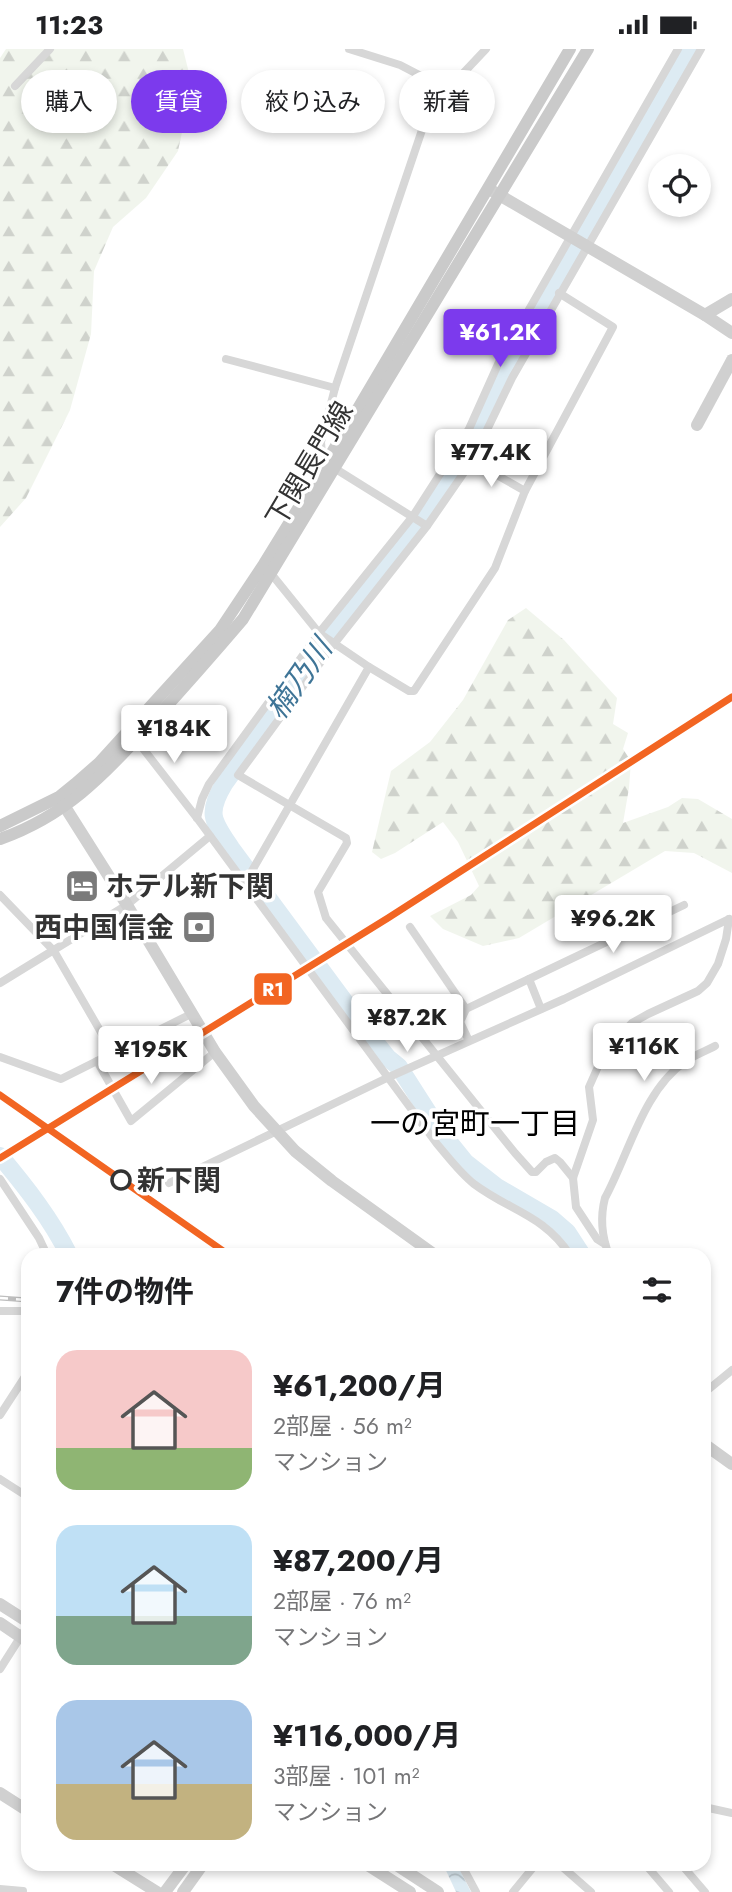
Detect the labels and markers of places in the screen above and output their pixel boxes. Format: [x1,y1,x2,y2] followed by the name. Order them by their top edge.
[443,309,557,369] pin: ¥61.2K
[434,429,548,489] pin: ¥77.4K
[125,705,223,765] pin: ¥184K
[106,866,274,907] place label: ホテル新下関
[63,867,101,905] hotel icon: ホテル新下関
[556,895,670,955] pin: ¥96.2K
[34,907,174,948] place label: 西中国信金
[180,908,218,946] bank icon: 西中国信金
[350,995,464,1054] pin: ¥87.2K
[595,1023,693,1083] pin: ¥116K
[102,1027,200,1086] pin: ¥195K
[137,1160,221,1201] place label: 新下関
[111,1170,131,1190] marker: 新下関

